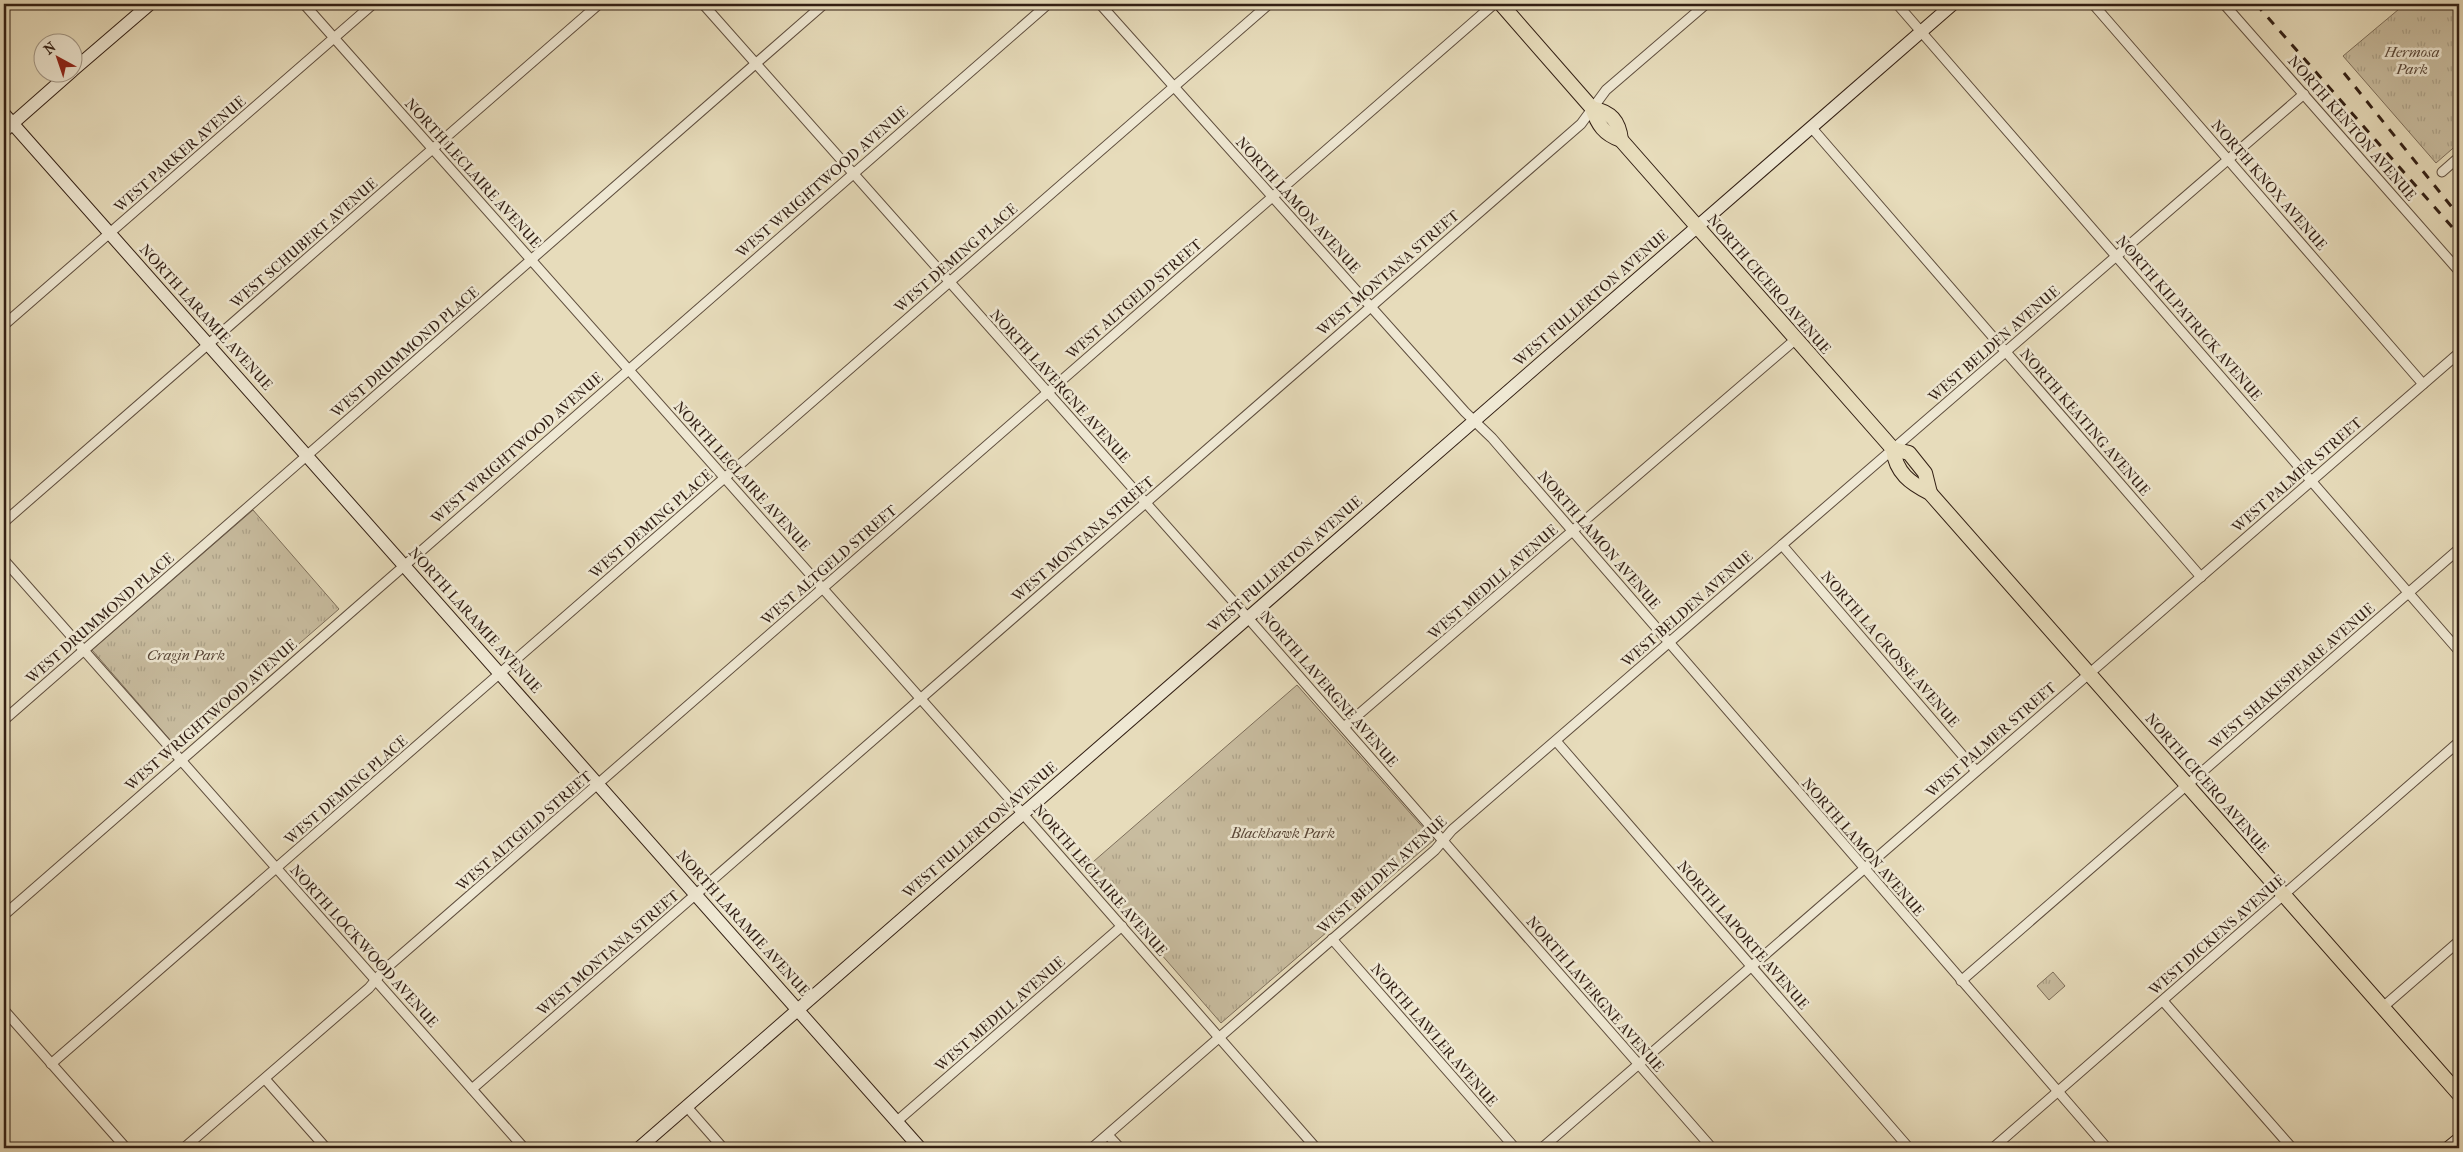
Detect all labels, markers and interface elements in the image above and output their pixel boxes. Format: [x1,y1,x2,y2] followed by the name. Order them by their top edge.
[32,32,82,82] north arrow
[40,38,60,58] text: N
[2383,43,2440,78] park label: Hermosa Park
[2284,52,2420,204] street label: NORTH KENTON AVENUE
[110,92,249,217] street label: WEST PARKER AVENUE
[401,95,545,251] street label: NORTH LECLAIRE AVENUE
[732,103,911,262] street label: WEST WRIGHTWOOD AVENUE
[2207,116,2331,254] street label: NORTH KNOX AVENUE
[1232,133,1364,277] street label: NORTH LAMON AVENUE
[226,174,381,312] street label: WEST SCHUBERT AVENUE
[890,200,1021,317] street label: WEST DEMING PLACE
[1313,206,1463,340] street label: WEST MONTANA STREET
[1703,211,1835,357] street label: NORTH CICERO AVENUE
[1509,226,1672,371] street label: WEST FULLERTON AVENUE
[2112,232,2266,404] street label: NORTH KILPATRICK AVENUE
[1062,235,1206,363] street label: WEST ALTGELD STREET
[136,240,276,394] street label: NORTH LARAMIE AVENUE
[1924,282,2063,406] street label: WEST BELDEN AVENUE
[327,283,483,422] street label: WEST DRUMMOND PLACE
[986,306,1134,466] street label: NORTH LAVERGNE AVENUE
[2016,345,2154,499] street label: NORTH KEATING AVENUE
[427,369,606,528] street label: WEST WRIGHTWOOD AVENUE
[670,398,814,554] street label: NORTH LECLAIRE AVENUE
[2228,413,2366,537] street label: WEST PALMER STREET
[585,466,716,583] street label: WEST DEMING PLACE
[1534,467,1664,613] street label: NORTH LAMON AVENUE
[1008,472,1158,606] street label: WEST MONTANA STREET
[1203,492,1366,637] street label: WEST FULLERTON AVENUE
[757,501,901,629] street label: WEST ALTGELD STREET
[1424,521,1562,644] street label: WEST MEDILL AVENUE
[405,543,545,697] street label: NORTH LARAMIE AVENUE
[1617,547,1756,671] street label: WEST BELDEN AVENUE
[22,549,178,688] street label: WEST DRUMMOND PLACE
[1817,567,1963,731] street label: NORTH LA CROSSE AVENUE
[2205,599,2378,753] street label: WEST SHAKESPEARE AVENUE
[1257,608,1401,770] street label: NORTH LAVERGNE AVENUE
[121,636,300,795] street label: WEST WRIGHTWOOD AVENUE
[147,646,225,664] park label: Cragin Park
[1922,678,2060,802] street label: WEST PALMER STREET
[2141,710,2273,856] street label: NORTH CICERO AVENUE
[280,732,411,849] street label: WEST DEMING PLACE
[898,758,1061,903] street label: WEST FULLERTON AVENUE
[452,767,596,895] street label: WEST ALTGELD STREET
[1798,774,1928,920] street label: NORTH LAMON AVENUE
[1029,801,1171,959] street label: NORTH LECLAIRE AVENUE
[1313,812,1450,938] street label: WEST BELDEN AVENUE
[1230,824,1335,842] park label: Blackhawk Park
[673,846,813,1000] street label: NORTH LARAMIE AVENUE
[1674,857,1812,1013] street label: NORTH LAPORTE AVENUE
[286,861,442,1031] street label: NORTH LOCKWOOD AVENUE
[2145,871,2289,1000] street label: WEST DICKENS AVENUE
[533,886,683,1020] street label: WEST MONTANA STREET
[1523,913,1667,1075] street label: NORTH LAVERGNE AVENUE
[931,953,1069,1076] street label: WEST MEDILL AVENUE
[1367,960,1501,1110] street label: NORTH LAWLER AVENUE

